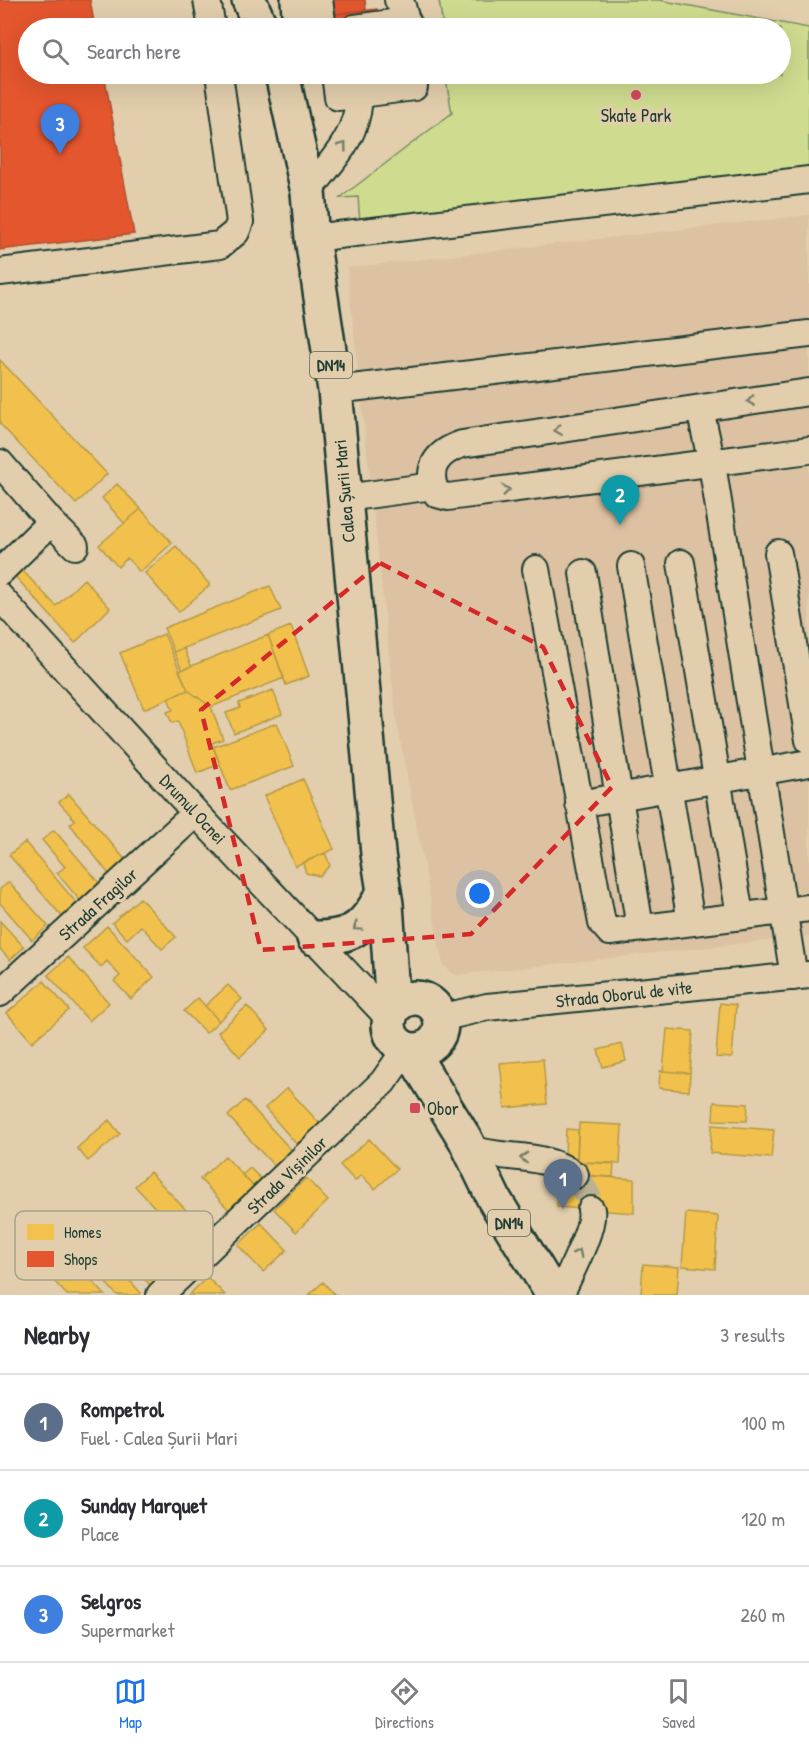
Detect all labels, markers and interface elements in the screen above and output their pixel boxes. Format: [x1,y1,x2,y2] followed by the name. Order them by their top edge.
[18,18,791,84] search box
[39,35,72,68] icon: search
[87,36,181,66] text: Search here
[629,88,643,102] marker: Skate Park
[601,103,672,128] place label: Skate Park
[40,104,80,154] pin: 3
[335,142,346,153] one-way arrow
[310,352,352,378] road number: DN14
[747,394,757,407] one-way arrow
[554,423,563,435] one-way arrow
[327,438,361,544] street label: Calea Șurii Mari
[600,476,640,525] pin: 2
[501,484,510,497] one-way arrow
[154,769,232,849] street label: Drumul Ocnei
[53,862,143,946] street label: Strada Fragilor
[465,879,494,908] your location
[353,920,363,932] one-way arrow
[554,974,694,1014] street label: Strada Oborul de vite
[427,1096,459,1121] place label: Obor
[408,1101,422,1115] marker: Obor
[241,1130,333,1220] street label: Strada Vișinilor
[520,1152,529,1164] one-way arrow
[544,1160,582,1209] pin: 1
[488,1210,530,1236] road number: DN14
[15,1211,213,1280] legend
[64,1221,101,1243] text: Homes
[64,1248,98,1270] text: Shops
[571,1248,583,1259] one-way arrow
[24,1317,90,1352] text: Nearby
[720,1321,785,1348] text: 3 results
[81,1394,164,1424] text: Rompetrol
[40,1409,47,1436] text: 1
[742,1409,785,1436] text: 100 m
[81,1424,238,1451] text: Fuel · Calea Șurii Mari
[81,1490,207,1520] text: Sunday Marquet
[39,1505,48,1532] text: 2
[741,1505,785,1532] text: 120 m
[81,1520,120,1547] text: Place
[81,1586,141,1616] text: Selgros
[39,1601,48,1628] text: 3
[741,1601,785,1628] text: 260 m
[81,1616,175,1643] text: Supermarket
[114,1675,147,1733] tab: Map
[375,1675,434,1733] tab: Directions
[662,1675,695,1733] tab: Saved

